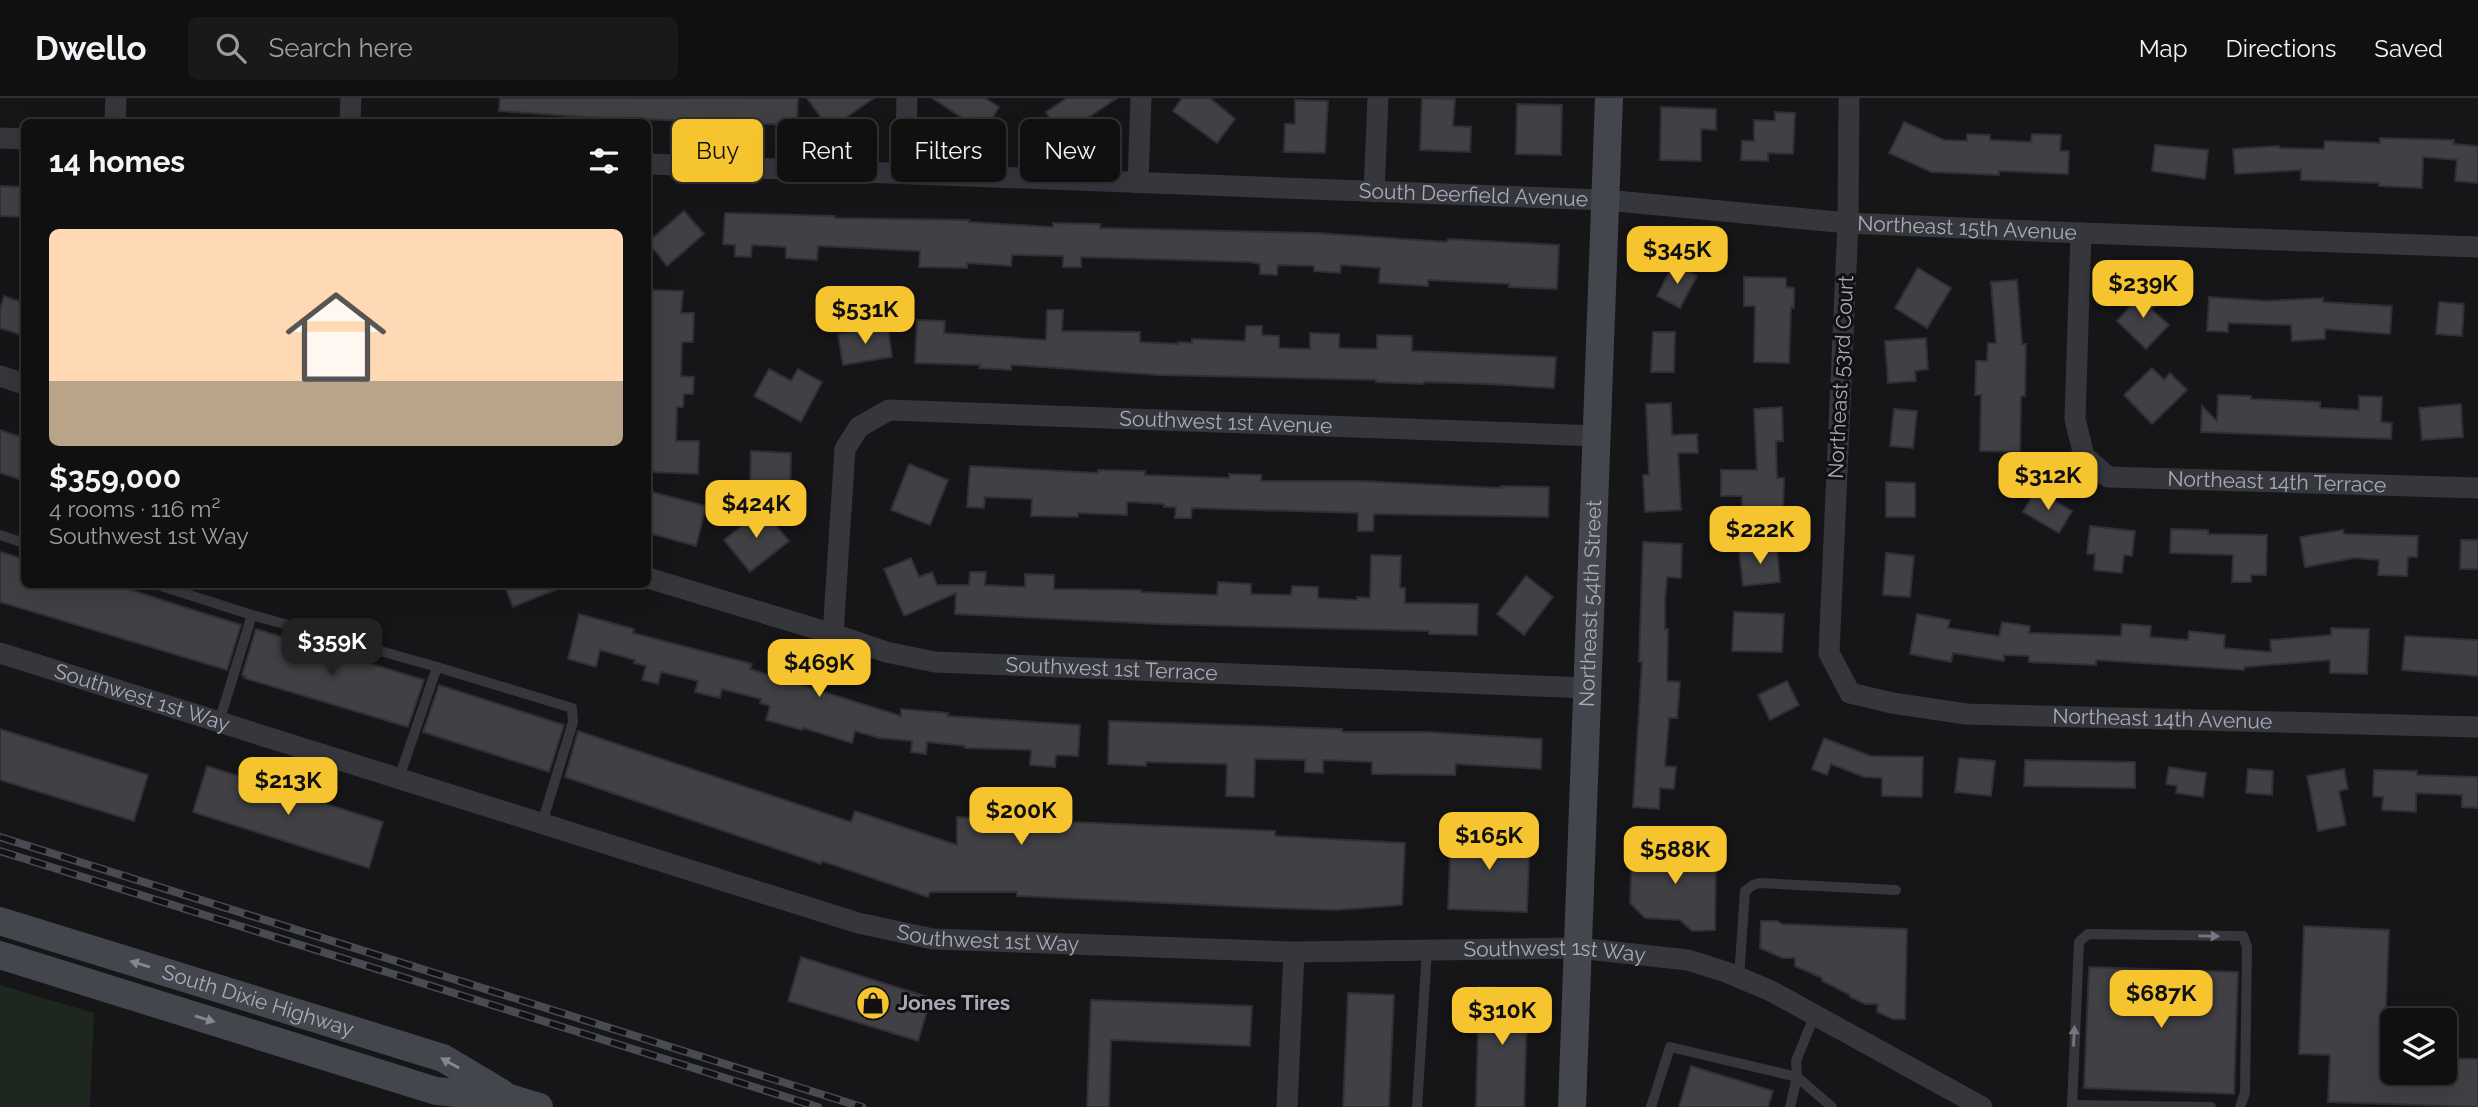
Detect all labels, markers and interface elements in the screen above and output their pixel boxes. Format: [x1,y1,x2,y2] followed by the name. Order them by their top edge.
[188,17,678,80] search box
[35,29,146,68] text: Dwello
[212,29,250,67] icon: search
[268,33,413,63] text: Search here
[2139,34,2188,63] text: Map
[2226,34,2336,63] text: Directions
[2374,34,2443,63] text: Saved
[672,119,763,182] chip: Buy
[777,119,877,182] chip: Rent
[891,119,1006,182] chip: Filters
[1020,119,1120,182] chip: New
[585,142,623,180] icon: filters
[49,144,185,179] text: 14 homes
[1358,178,1589,211] street label: South Deerfield Avenue
[1857,210,2077,245] street label: Northeast 15th Avenue
[1628,226,1726,286] pin: $345K
[1643,235,1711,262] text: $345K
[2094,260,2192,320] pin: $239K
[2108,269,2178,296] text: $239K
[273,274,399,400] icon: home
[1823,275,1858,479] street label: Northeast 53rd Court
[816,286,914,346] pin: $531K
[832,295,898,322] text: $531K
[1119,405,1333,438] street label: Southwest 1st Avenue
[1999,452,2097,512] pin: $312K
[49,460,181,495] text: $359,000
[2014,461,2082,488] text: $312K
[2167,466,2387,497] street label: Northeast 14th Terrace
[707,480,805,540] pin: $424K
[721,489,791,516] text: $424K
[49,495,220,522] text: 4 rooms · 116 m²
[1574,499,1606,707] street label: Northeast 54th Street
[1711,506,1809,566] pin: $222K
[1726,515,1794,542] text: $222K
[49,522,249,549] text: Southwest 1st Way
[283,618,381,678] pin: $359K
[298,627,366,654] text: $359K
[770,640,868,699] pin: $469K
[784,648,854,675] text: $469K
[1005,652,1218,685] street label: Southwest 1st Terrace
[51,658,233,737] street label: Southwest 1st Way
[2052,703,2273,734] street label: Northeast 14th Avenue
[239,758,337,817] pin: $213K
[254,766,322,793] text: $213K
[972,788,1070,847] pin: $200K
[985,796,1057,823] text: $200K
[1440,812,1538,872] pin: $165K
[1455,821,1523,848] text: $165K
[1626,826,1724,886] pin: $588K
[1640,835,1710,862] text: $588K
[895,919,1080,956] street label: Southwest 1st Way
[2198,930,2220,942] one-way arrow
[1463,935,1647,967] street label: Southwest 1st Way
[129,958,150,969] one-way arrow
[159,959,357,1042] street label: South Dixie Highway
[2112,970,2210,1030] pin: $687K
[2126,979,2196,1006] text: $687K
[854,984,892,1022] shop icon: Jones Tires
[1453,988,1551,1047] pin: $310K
[898,990,1010,1015] place label: Jones Tires
[1468,996,1536,1023] text: $310K
[2380,1008,2457,1085] map controls
[2380,1008,2457,1085] button: layers
[195,1014,216,1025] one-way arrow
[2069,1025,2080,1047] one-way arrow
[440,1057,460,1069] one-way arrow

